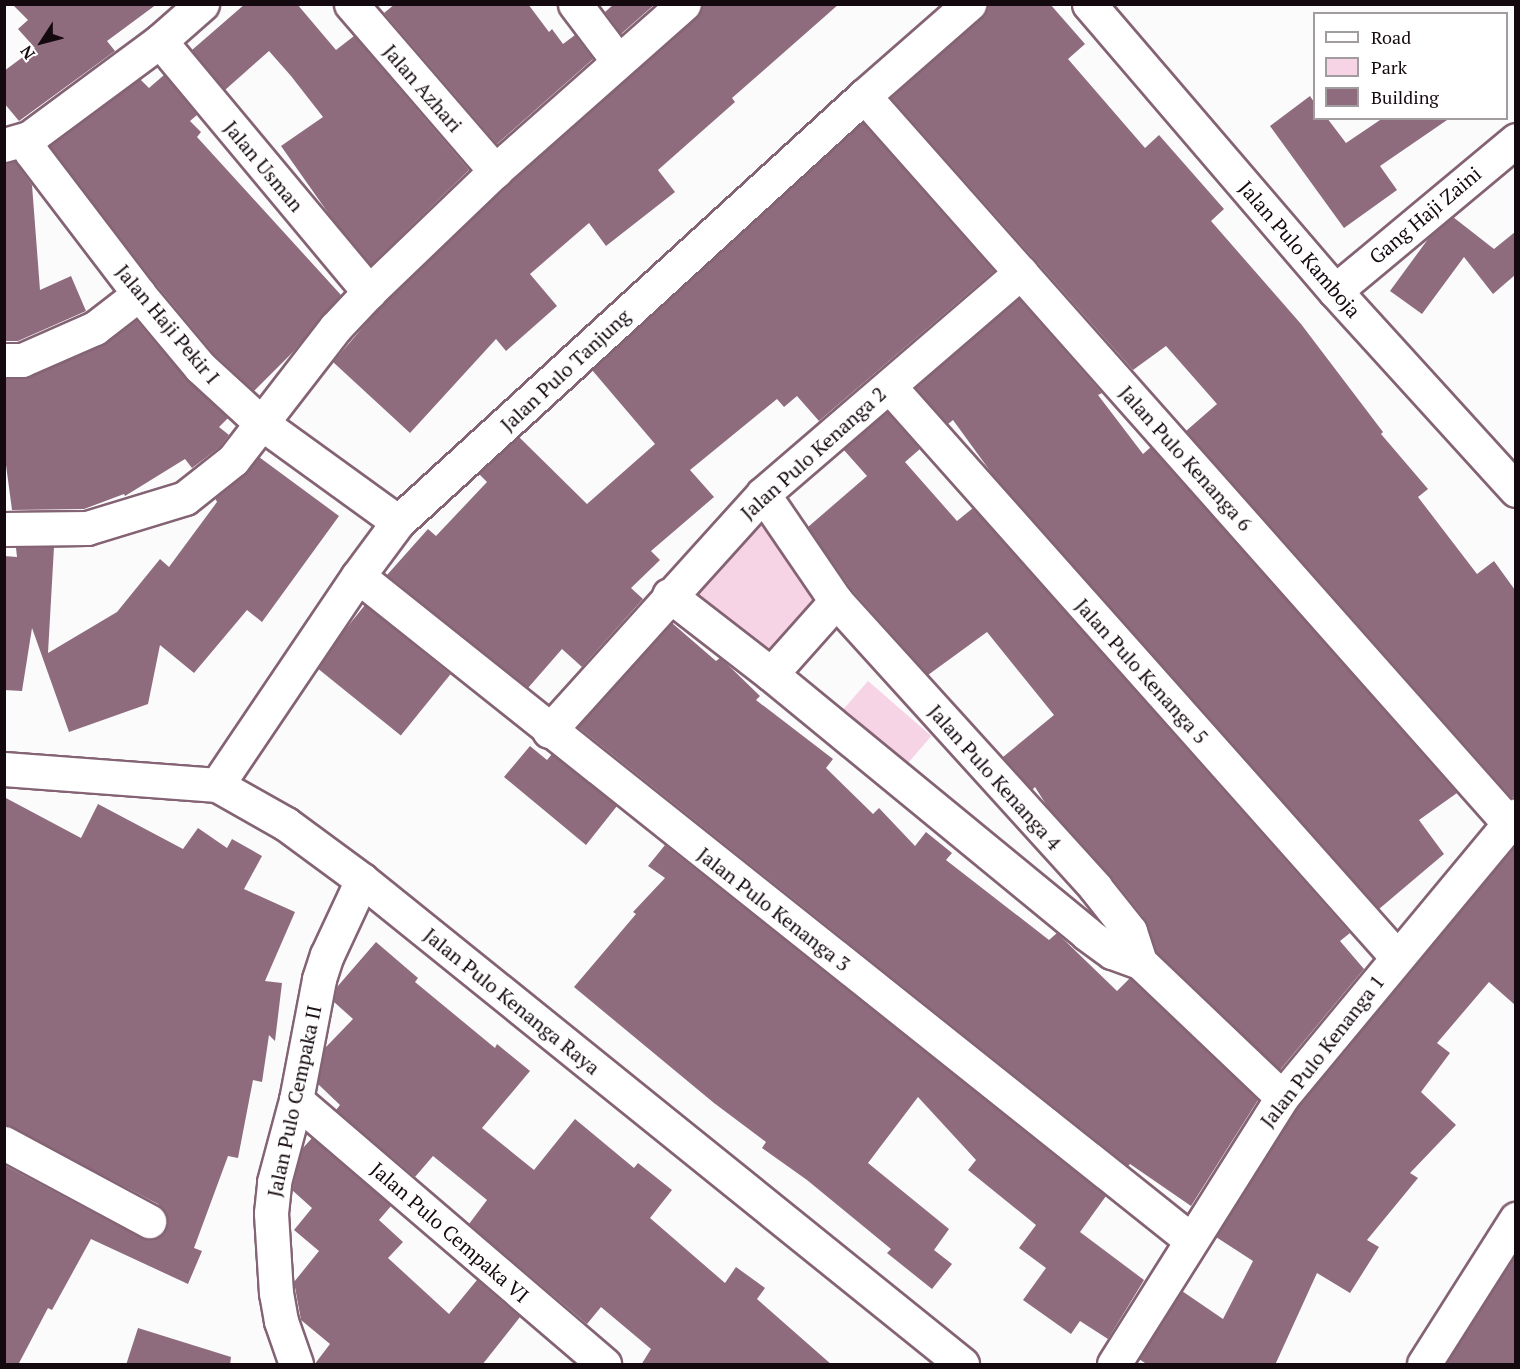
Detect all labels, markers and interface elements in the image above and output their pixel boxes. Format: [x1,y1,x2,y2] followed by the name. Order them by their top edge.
[12,12,72,72] north arrow
[1313,12,1508,120] legend
[1371,25,1411,49] text: Road
[378,39,468,137] street label: Jalan Azhari
[15,41,40,64] text: N
[1371,55,1407,79] text: Park
[1371,85,1439,109] text: Building
[219,116,309,216] street label: Jalan Usman
[1364,161,1486,269] street label: Gang Haji Zaini
[1234,176,1366,322] street label: Jalan Pulo Kamboja
[111,259,225,389] street label: Jalan Haji Pekir I
[495,304,635,436] street label: Jalan Pulo Tanjung
[1114,380,1258,536] street label: Jalan Pulo Kenanga 6
[735,381,891,525] street label: Jalan Pulo Kenanga 2
[1070,593,1214,749] street label: Jalan Pulo Kenanga 5
[923,699,1067,855] street label: Jalan Pulo Kenanga 4
[693,842,855,976] street label: Jalan Pulo Kenanga 3
[419,923,605,1079] street label: Jalan Pulo Kenanga Raya
[1255,970,1389,1132] street label: Jalan Pulo Kenanga 1
[262,1003,326,1199] street label: Jalan Pulo Cempaka II
[366,1157,534,1307] street label: Jalan Pulo Cempaka VI

